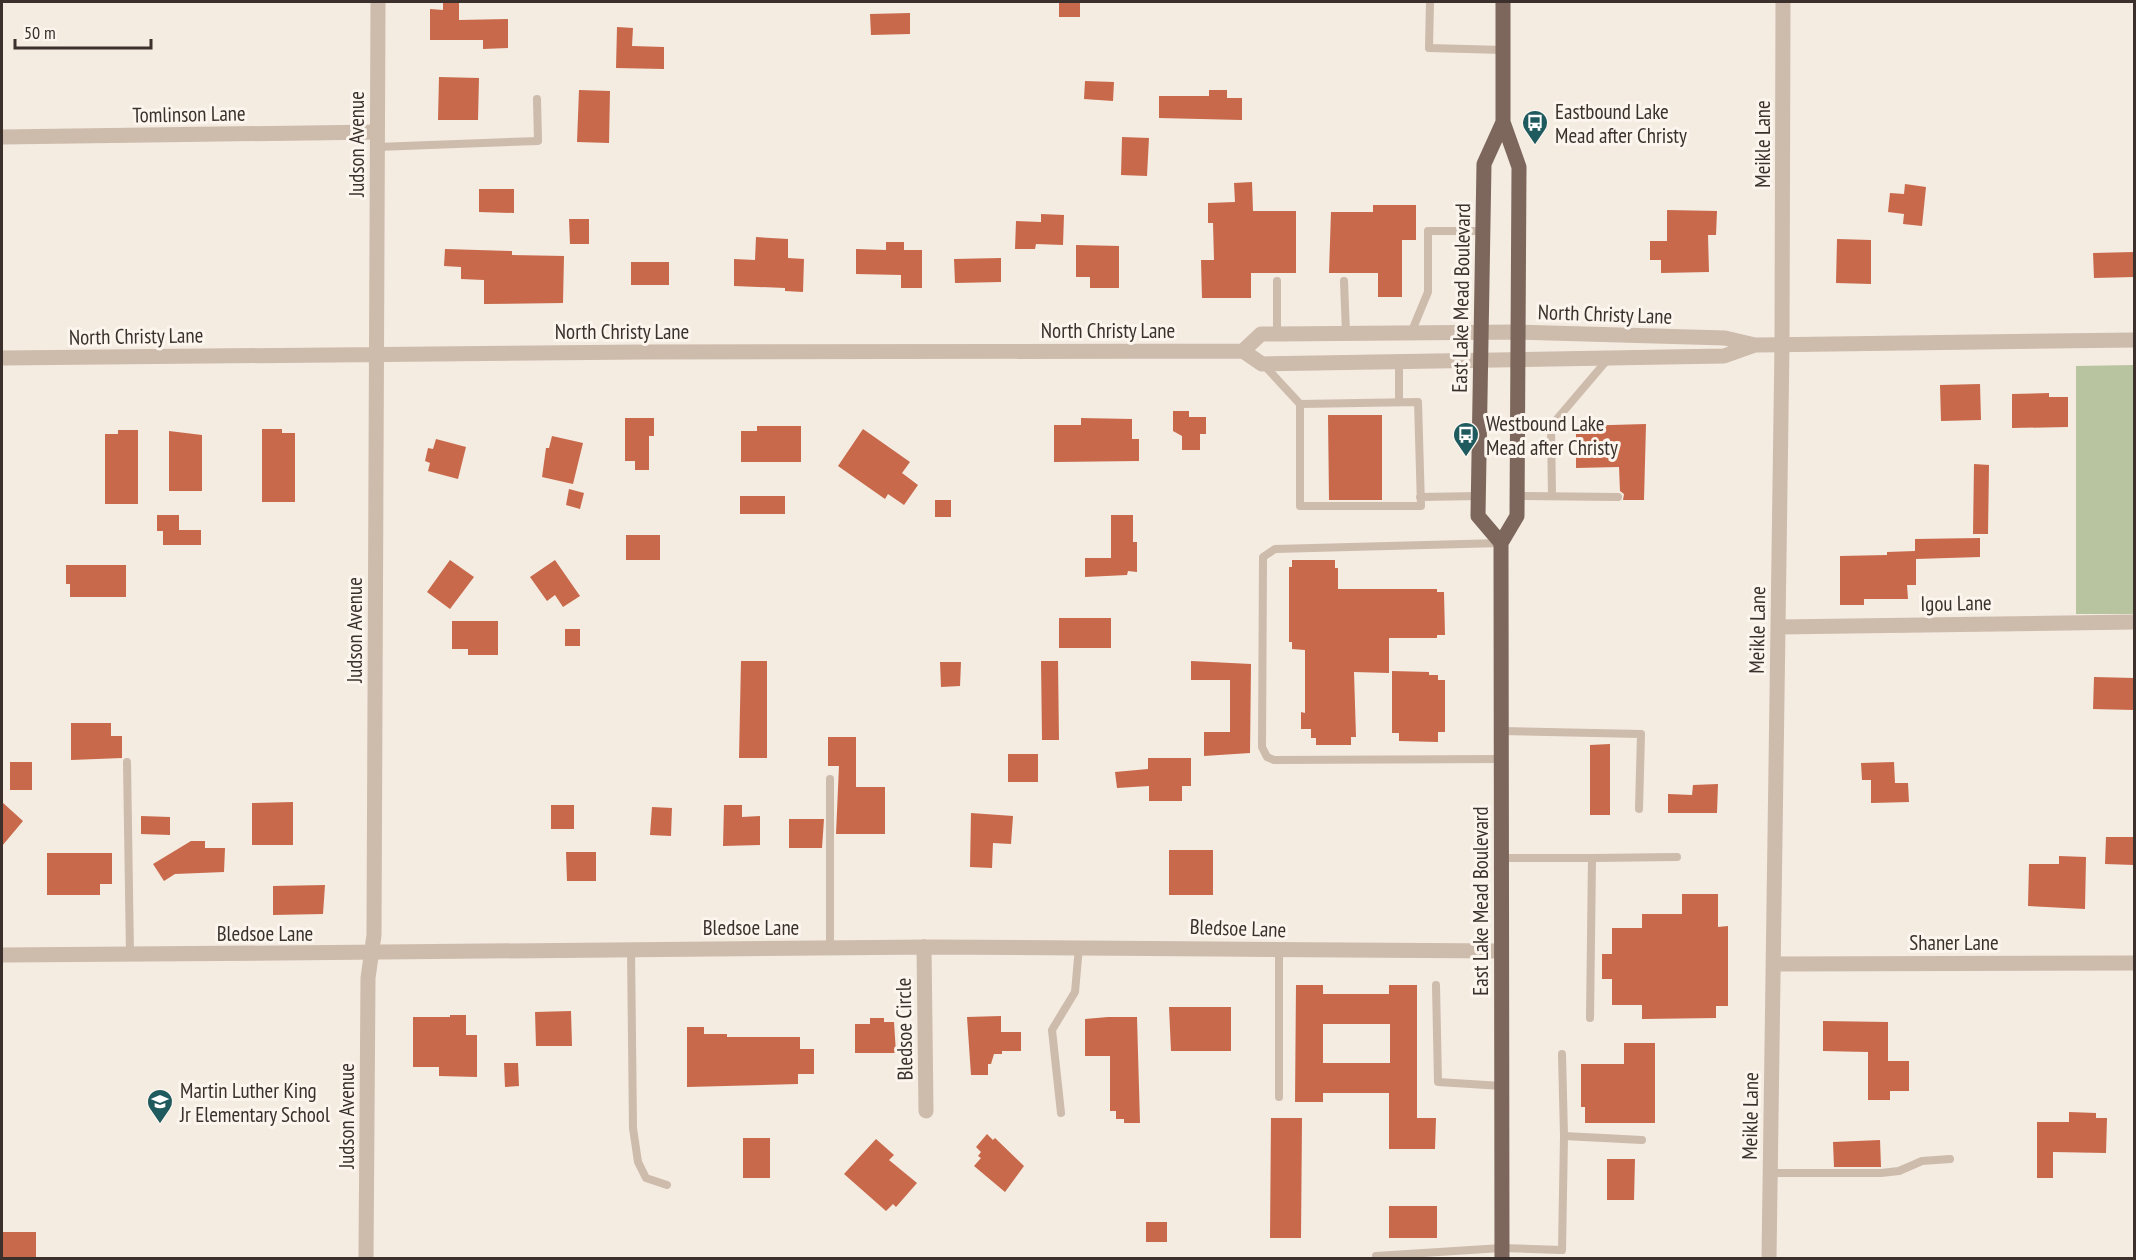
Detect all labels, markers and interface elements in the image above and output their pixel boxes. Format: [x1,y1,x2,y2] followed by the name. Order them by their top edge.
[15,12,152,50] scale bar
[24,21,56,44] text: 50 m
[343,91,370,198] street label: Judson Avenue
[1555,98,1687,149] place label: Eastbound Lake Mead after Christy
[132,100,246,128] street label: Tomlinson Lane
[1749,100,1776,188] street label: Meikle Lane
[1520,108,1550,146] bus stop icon: Eastbound Lake Mead after Christy
[1446,203,1476,393] street label: East Lake Mead Boulevard
[1537,298,1673,330] street label: North Christy Lane
[1041,317,1175,344] street label: North Christy Lane
[555,318,689,345] street label: North Christy Lane
[69,321,203,351] street label: North Christy Lane
[1486,410,1618,461] place label: Westbound Lake Mead after Christy
[1451,420,1481,458] bus stop icon: Westbound Lake Mead after Christy
[341,577,368,684] street label: Judson Avenue
[1743,586,1771,674] street label: Meikle Lane
[1920,589,1992,617] street label: Igou Lane
[1467,806,1494,996] street label: East Lake Mead Boulevard
[1189,913,1287,943] street label: Bledsoe Lane
[703,914,799,941] street label: Bledsoe Lane
[217,920,313,947] street label: Bledsoe Lane
[1909,929,1999,956] street label: Shaner Lane
[890,977,918,1081] street label: Bledsoe Circle
[333,1063,360,1170] street label: Judson Avenue
[1736,1072,1764,1160] street label: Meikle Lane
[179,1077,330,1128] place label: Martin Luther King Jr Elementary School
[145,1087,175,1125] school or university icon: Martin Luther King Jr Elementary School

